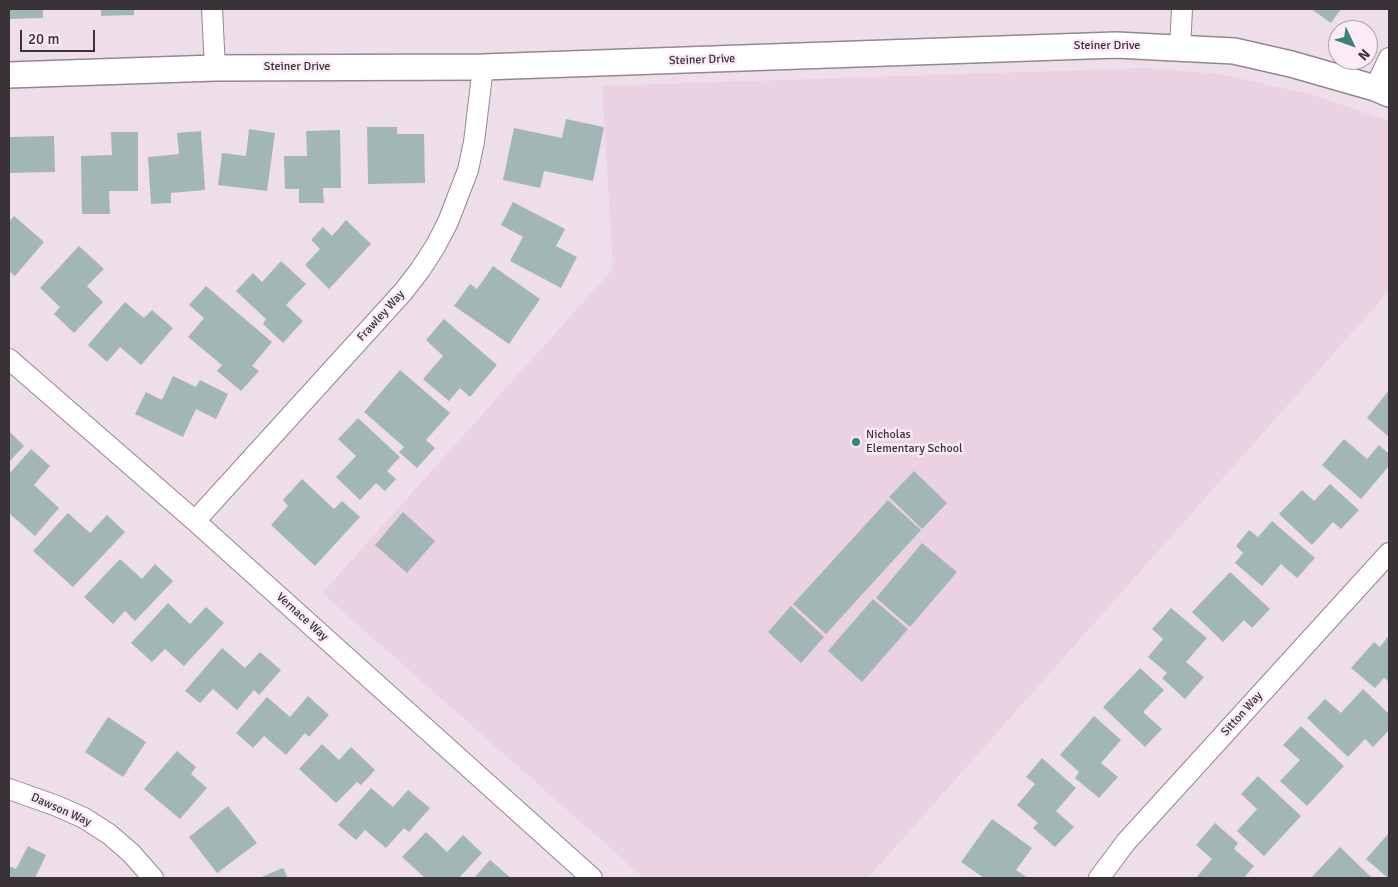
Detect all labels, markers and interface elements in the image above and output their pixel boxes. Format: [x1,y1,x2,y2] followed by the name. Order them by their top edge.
[22,20,98,52] scale bar
[1328,20,1378,70] north arrow
[28,30,59,48] text: 20 m
[1074,39,1140,53] street label: Steiner Drive
[1354,45,1373,64] text: N
[669,52,735,68] street label: Steiner Drive
[264,60,330,74] street label: Steiner Drive
[354,287,408,345] street label: Frawley Way
[866,428,962,456] place label: Nicholas Elementary School
[850,436,862,448] marker: Nicholas Elementary School
[273,590,331,644] street label: Vernace Way
[1218,689,1266,739] street label: Sitton Way
[29,790,93,830] street label: Dawson Way

